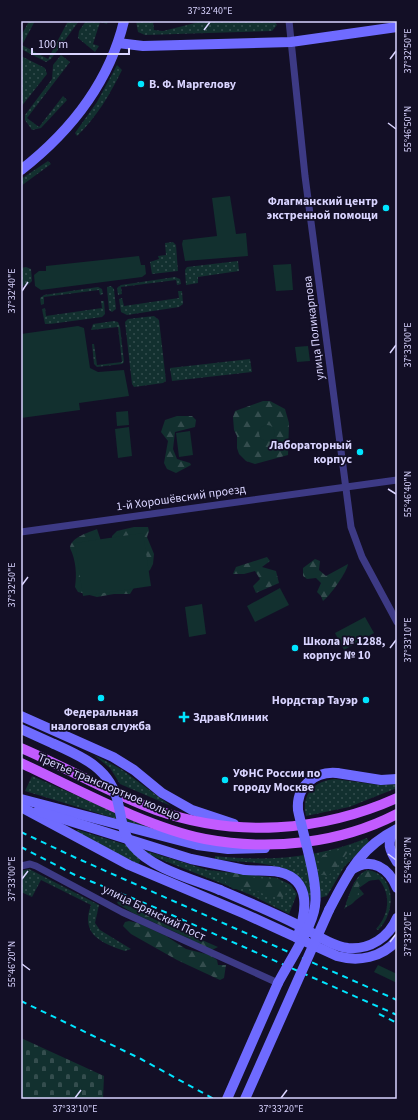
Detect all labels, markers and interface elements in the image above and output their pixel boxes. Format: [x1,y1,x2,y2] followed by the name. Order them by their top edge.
[187,4,233,18] text: 37°32'40"E
[401,28,415,74] text: 37°32'50"E
[32,30,129,56] scale bar
[38,36,68,53] text: 100 m
[149,76,237,93] place label: В. Ф. Маргелову
[136,79,146,89] marker: В. Ф. Маргелову
[401,106,415,152] text: 55°46'50"N
[267,193,378,224] place label: Флагманский центр экстренной помощи
[381,203,391,213] marker: Флагманский центр экстренной помощи
[5,268,19,314] text: 37°32'40"E
[299,275,329,381] street label: улица Поликарпова
[401,322,415,368] text: 37°33'00"E
[268,437,352,468] place label: Лабораторный корпус
[355,447,365,457] marker: Лабораторный корпус
[401,471,415,517] text: 55°46'40"N
[115,480,247,516] street label: 1-й Хорошёвский проезд
[5,562,19,608] text: 37°32'50"E
[401,617,415,663] text: 37°33'10"E
[303,633,386,664] place label: Школа № 1288, корпус № 10
[290,643,300,653] marker: Школа № 1288, корпус № 10
[272,692,358,709] place label: Нордстар Тауэр
[96,693,106,703] marker: Федеральная налоговая служба
[361,695,371,705] marker: Нордстар Тауэр
[51,704,151,735] place label: Федеральная налоговая служба
[193,709,269,726] place label: ЗдравКлиник
[178,711,190,723] marker: ЗдравКлиник
[35,749,183,825] street label: Третье транспортное кольцо
[233,765,321,796] place label: УФНС России по городу Москве
[220,775,230,785] marker: УФНС России по городу Москве
[401,837,415,883] text: 55°46'30"N
[5,856,19,902] text: 37°33'00"E
[100,881,209,946] street label: улица Брянский Пост
[401,911,415,957] text: 37°33'20"E
[5,941,19,987] text: 55°46'20"N
[52,1102,98,1116] text: 37°33'10"E
[258,1102,304,1116] text: 37°33'20"E

